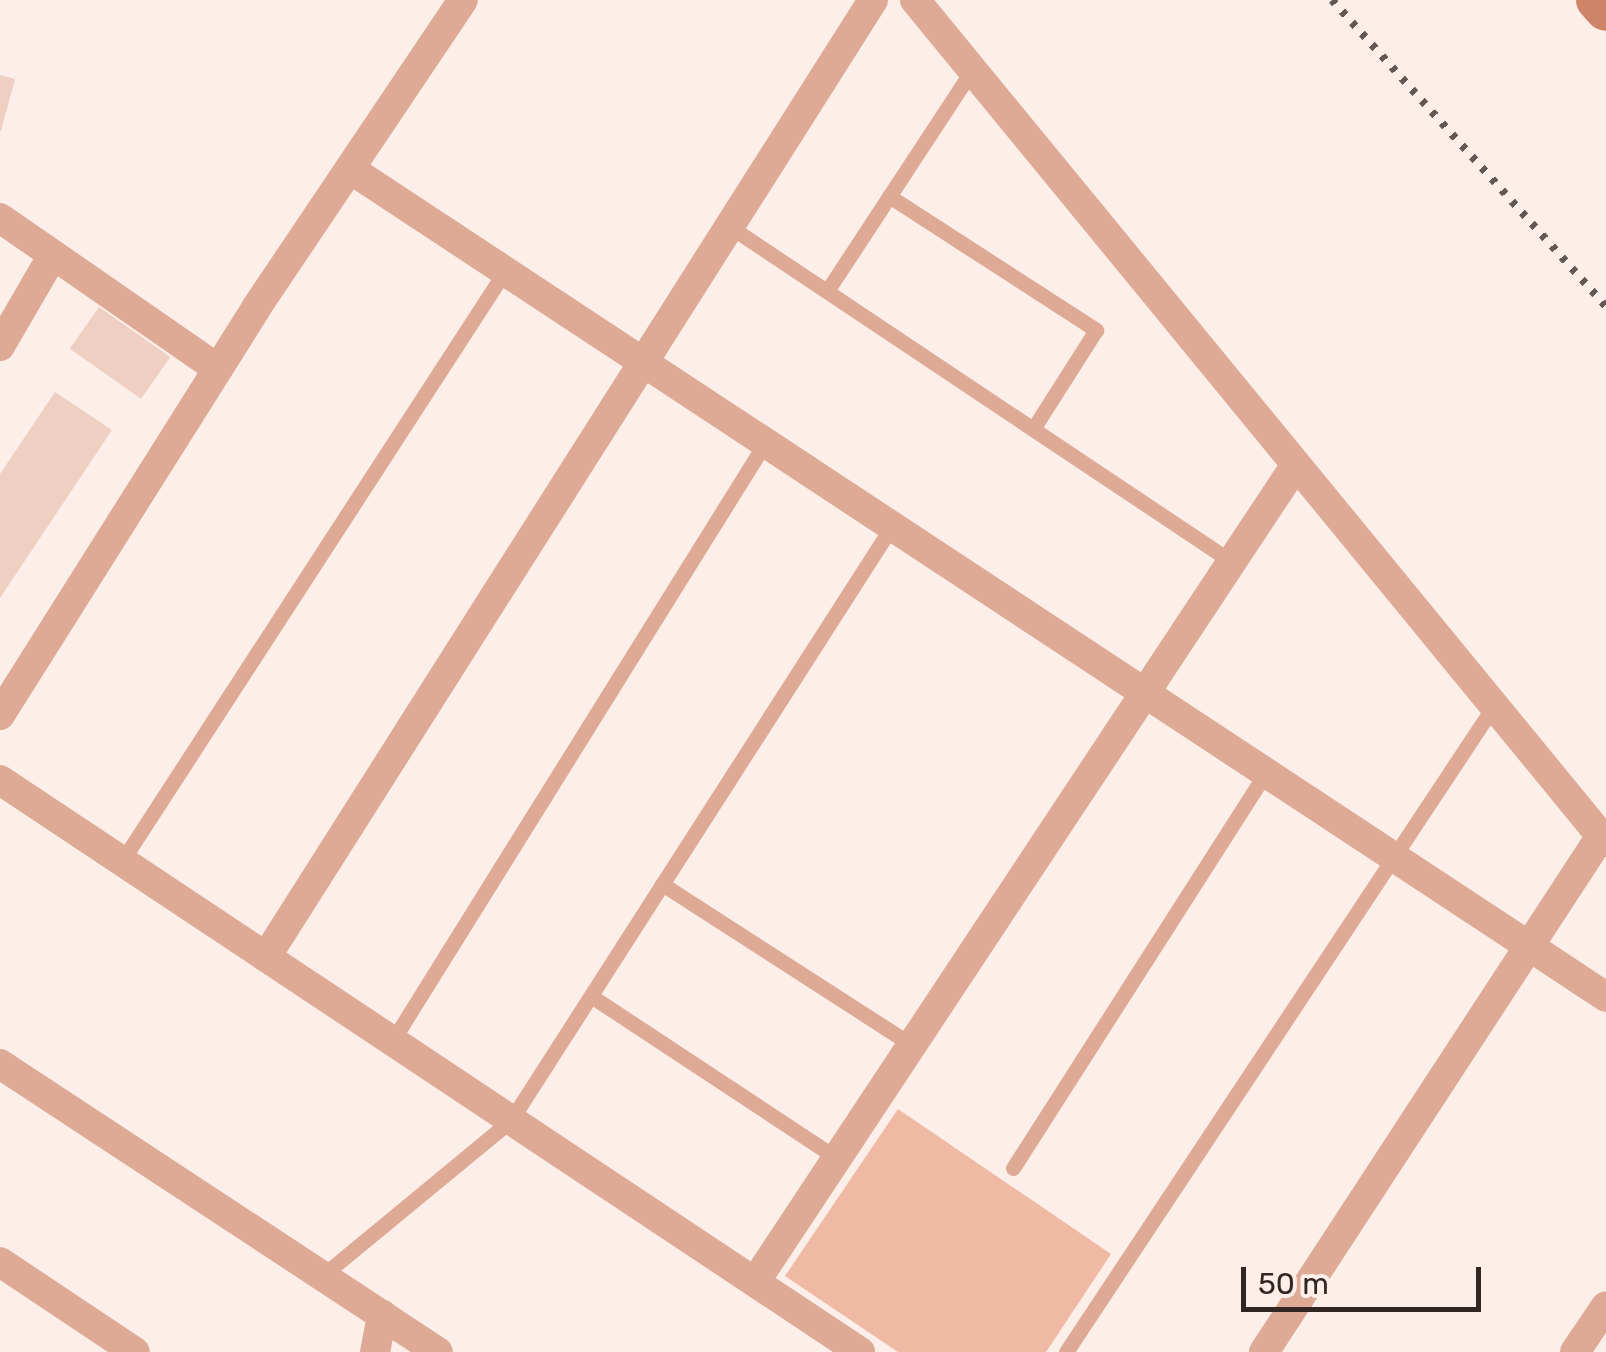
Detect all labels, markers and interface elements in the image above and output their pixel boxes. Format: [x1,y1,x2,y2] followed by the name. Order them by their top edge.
[1246,1247,1486,1309] scale bar
[1258,1266,1329,1302] text: 50 m

